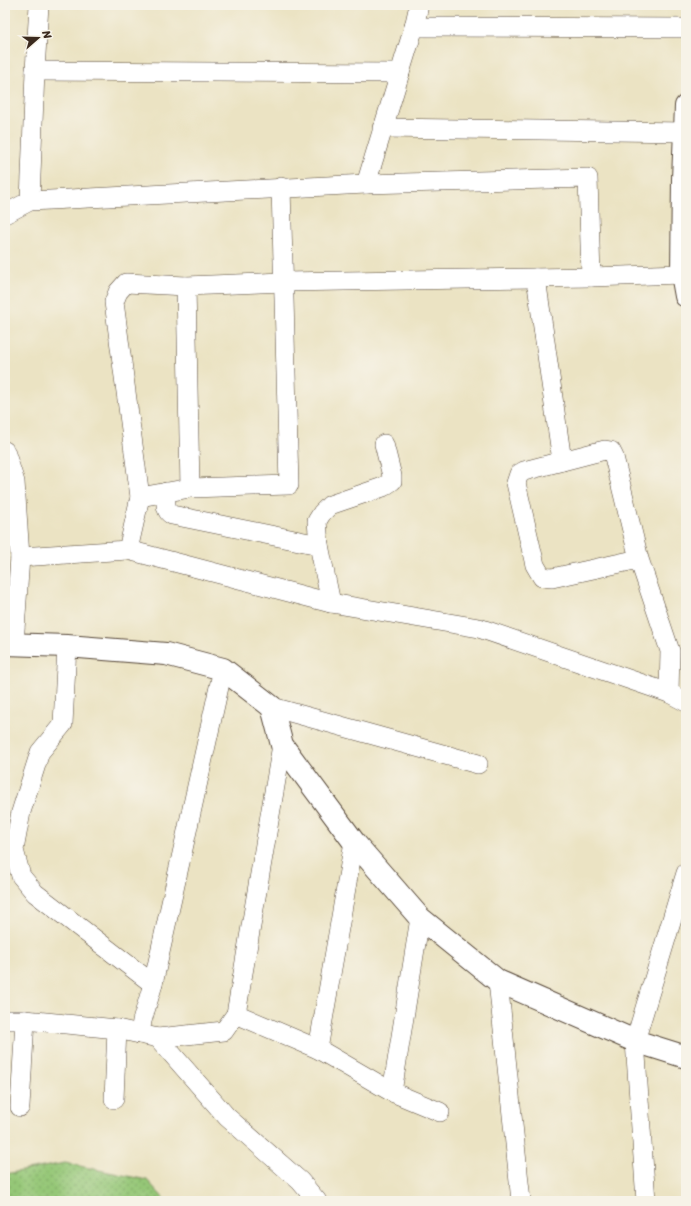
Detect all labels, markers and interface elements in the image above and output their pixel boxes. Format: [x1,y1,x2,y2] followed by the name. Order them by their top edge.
[18,18,58,58] north arrow
[36,27,57,42] text: N

